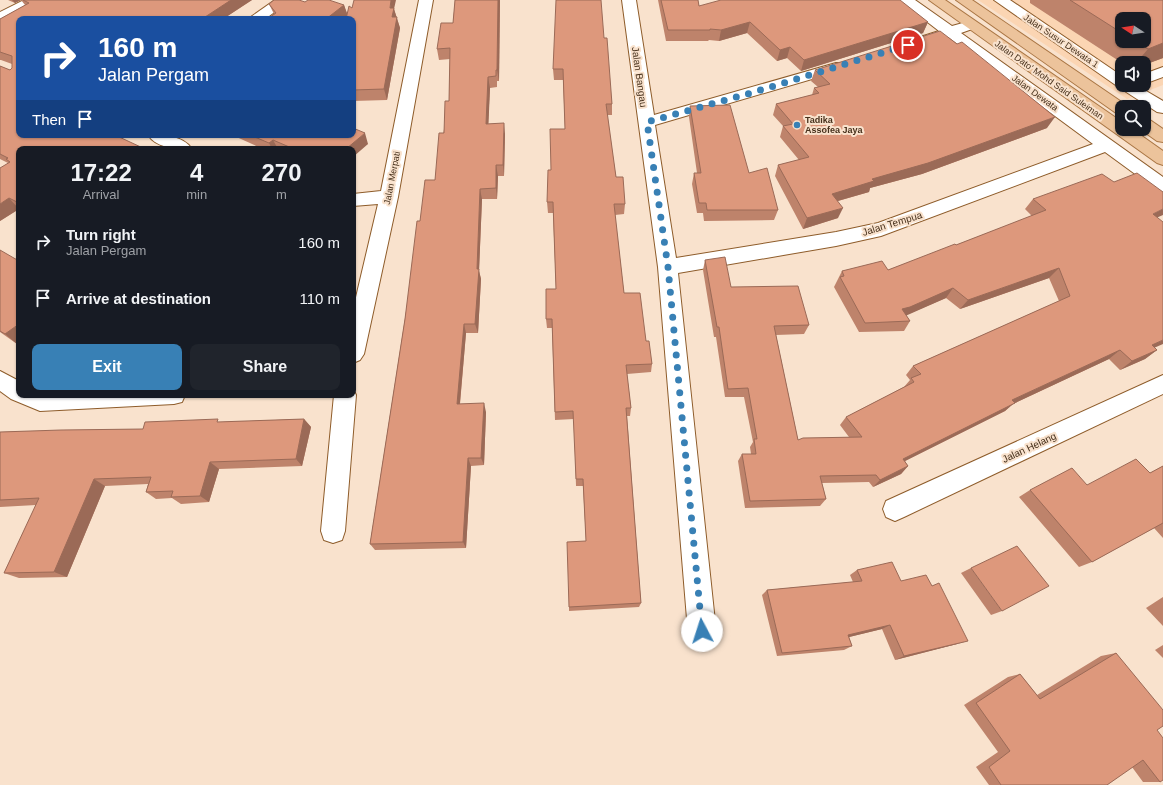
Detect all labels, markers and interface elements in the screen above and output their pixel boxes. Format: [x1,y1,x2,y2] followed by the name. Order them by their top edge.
[1022,12,1100,70] street label: Jalan Susur Dewata 1
[1115,12,1151,48] north arrow
[1115,12,1151,136] map controls
[891,28,925,62] pin
[32,32,84,84] icon: right
[98,32,177,63] text: 160 m
[897,34,919,56] icon: arrive
[993,39,1105,121] street label: Jalan Dato' Mohd Said Suleiman
[630,46,649,108] street label: Jalan Bangau
[1115,56,1151,92] button: sound
[98,65,209,85] text: Jalan Pergam
[1010,73,1060,113] street label: Jalan Dewata
[1115,100,1151,136] button: search
[74,108,96,130] icon: arrive
[32,111,66,128] text: Then
[805,115,864,135] place label: Tadika Assofea Jaya
[792,120,802,130] marker: Tadika Assofea Jaya
[382,151,402,205] street label: Jalan Merpati
[70,159,132,186] text: 17:22
[190,159,203,186] text: 4
[262,159,302,186] text: 270
[83,187,120,202] text: Arrival
[186,187,207,202] text: min
[276,187,287,202] text: m
[861,209,924,238] street label: Jalan Tempua
[66,226,136,243] text: Turn right
[32,231,54,253] icon: right
[298,234,340,251] text: 160 m
[66,243,146,258] text: Jalan Pergam
[32,287,54,309] icon: arrive
[66,290,211,307] text: Arrive at destination
[299,290,340,307] text: 110 m
[32,344,182,390] button: Exit
[190,344,340,390] button: Share
[1000,430,1058,465] street label: Jalan Helang
[681,610,723,652] position arrow

